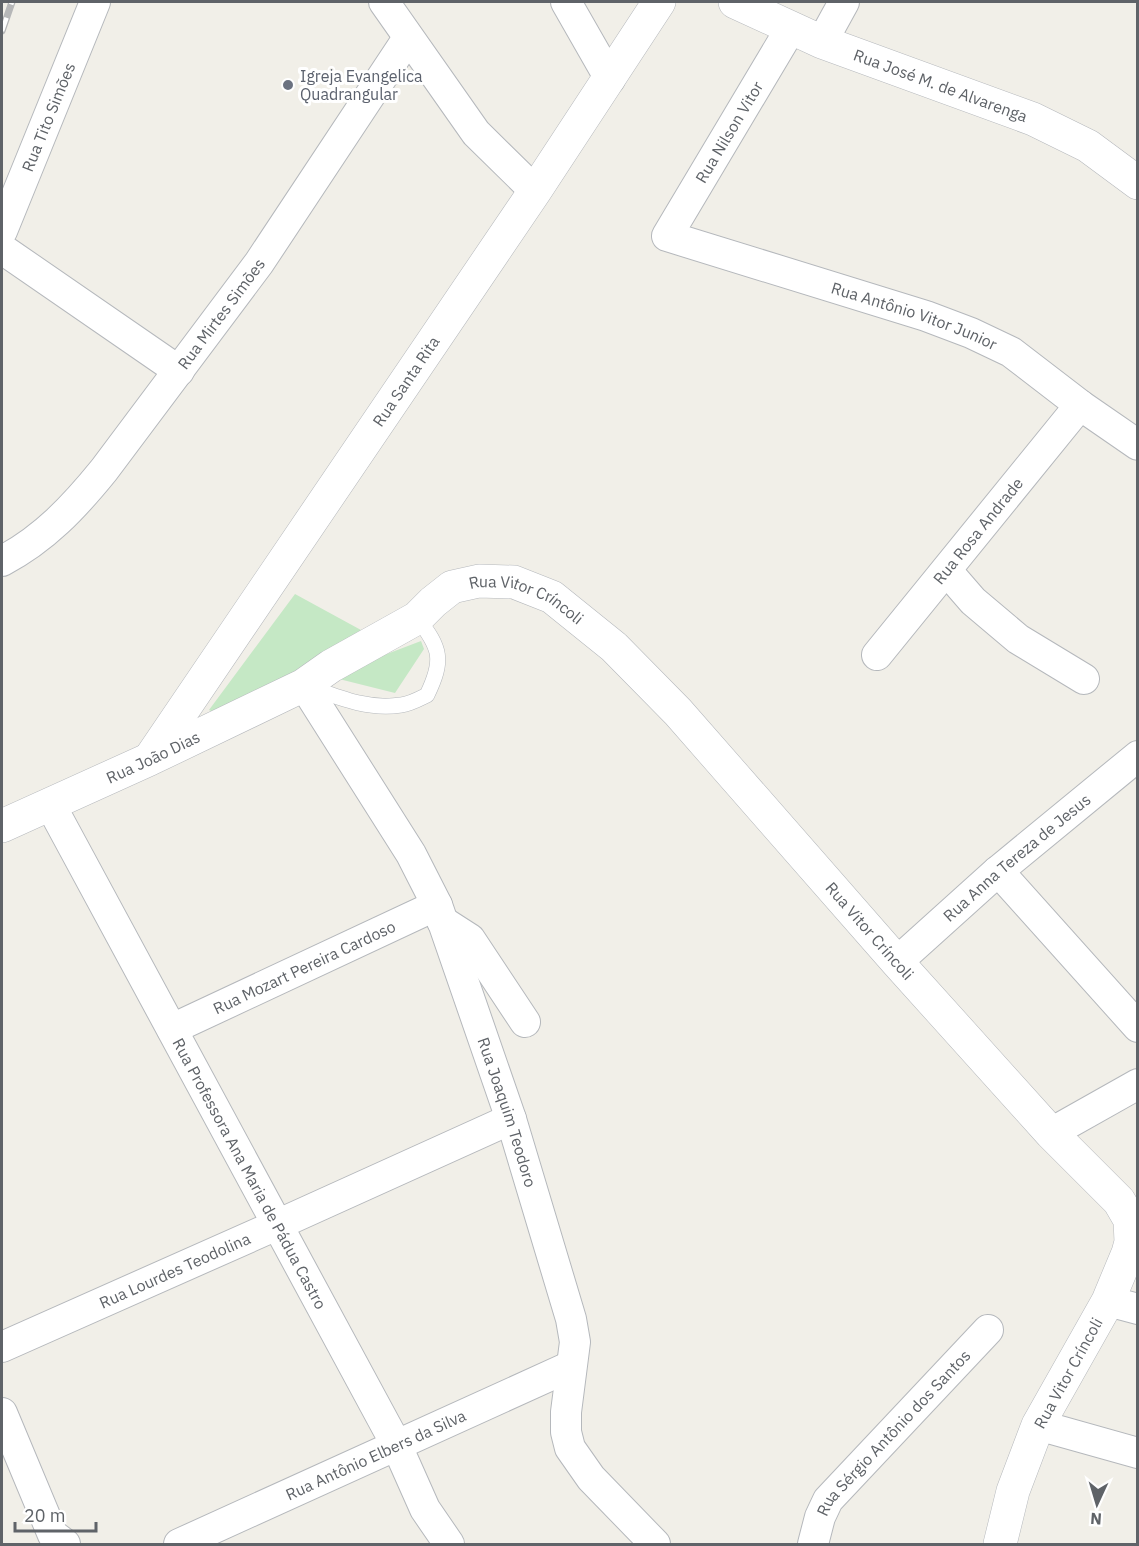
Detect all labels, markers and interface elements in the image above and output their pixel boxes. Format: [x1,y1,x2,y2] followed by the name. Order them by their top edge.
[851,44,1031,126] street label: Rua José M. de Alvarenga
[17,60,79,175] street label: Rua Tito Simões
[300,66,423,104] place label: Igreja Evangelica Quadrangular
[691,77,767,186] street label: Rua Nilson Vitor
[281,78,295,92] marker: Igreja Evangelica Quadrangular
[173,254,269,373] street label: Rua Mirtes Simões
[829,277,1001,354] street label: Rua Antônio Vitor Junior
[368,332,444,430] street label: Rua Santa Rita
[929,473,1027,588] street label: Rua Rosa Andrade
[467,571,588,628] street label: Rua Vitor Críncoli
[103,727,203,788] street label: Rua João Dias
[939,789,1094,926] street label: Rua Anna Tereza de Jesus
[821,878,918,984] street label: Rua Vitor Críncoli
[210,916,399,1018] street label: Rua Mozart Pereira Cardoso
[168,1035,331,1312] street label: Rua Professora Ana Maria de Pádua Castro
[473,1035,541,1189] street label: Rua Joaquim Teodoro
[96,1228,254,1313] street label: Rua Lourdes Teodolina
[1029,1314,1107,1432] street label: Rua Vitor Críncoli
[812,1345,974,1519] street label: Rua Sérgio Antônio dos Santos
[282,1405,469,1504] street label: Rua Antônio Elbers da Silva
[1067,1474,1127,1534] north arrow
[15,1495,96,1533] scale bar
[24,1504,66,1527] text: 20 m
[1089,1509,1102,1529] text: N

